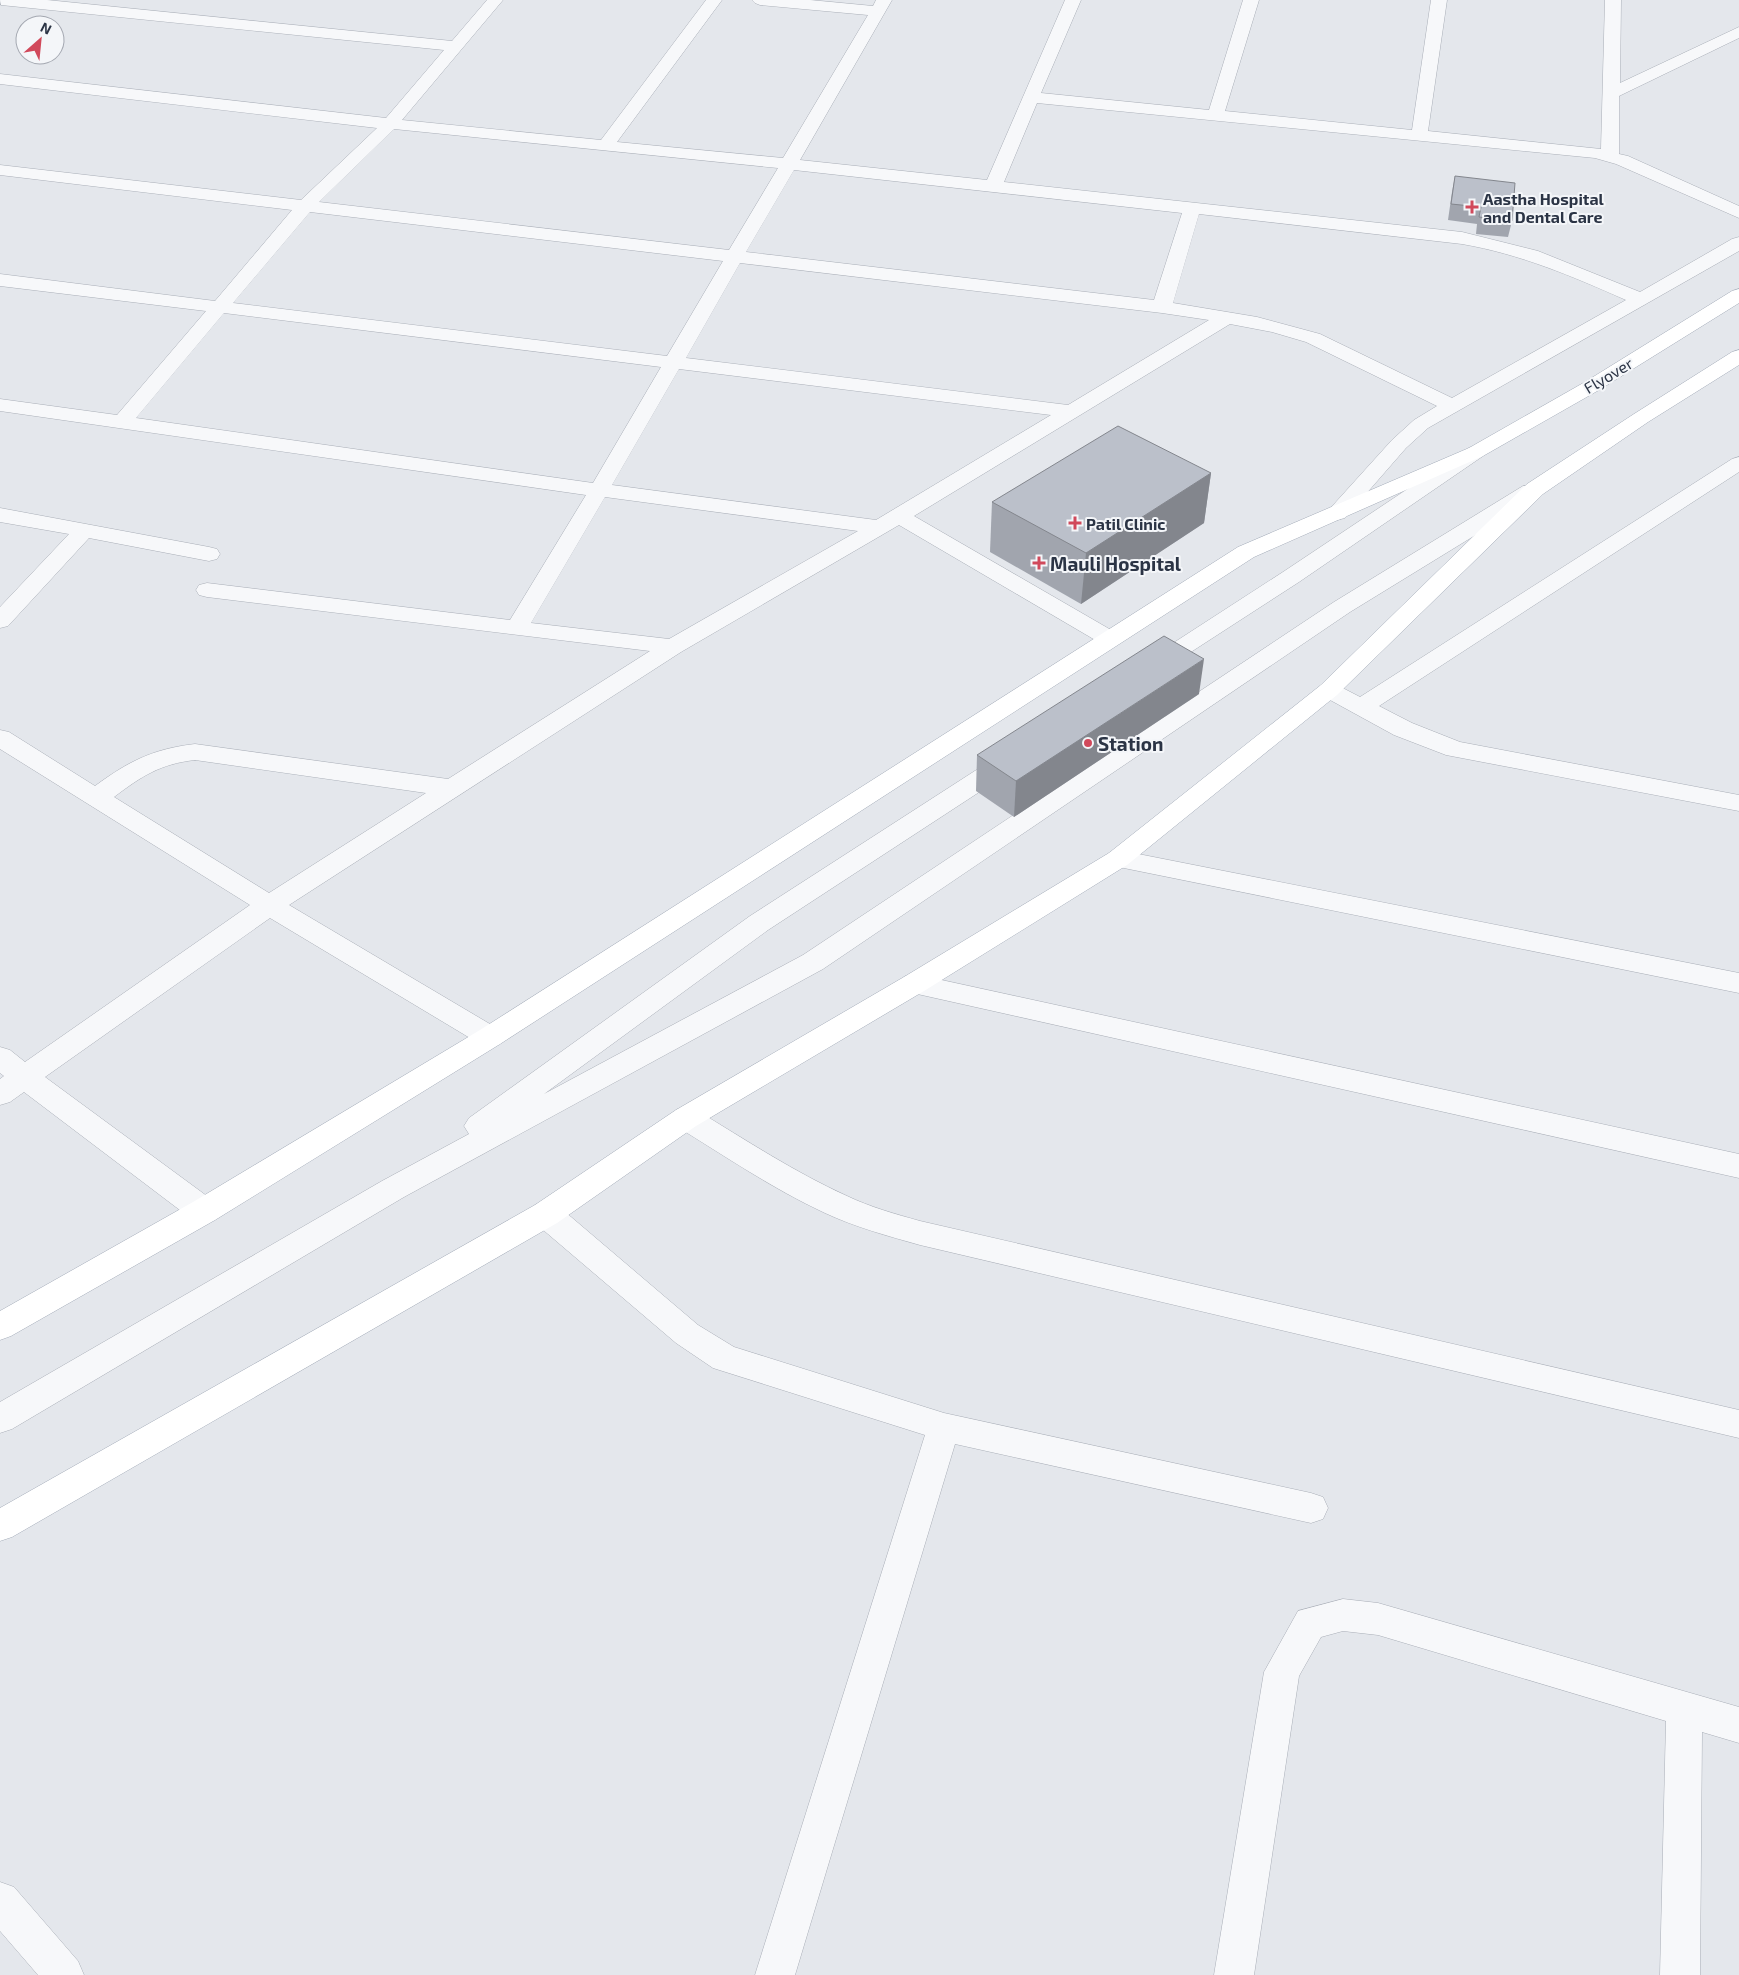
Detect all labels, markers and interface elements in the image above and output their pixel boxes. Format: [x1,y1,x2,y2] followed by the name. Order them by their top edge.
[15,15,65,65] north arrow
[38,18,54,38] text: N
[1483,189,1605,226] place label: Aastha Hospital and Dental Care
[1465,200,1479,214] marker: Aastha Hospital and Dental Care
[1580,353,1636,397] street label: Flyover
[1086,514,1166,533] place label: Patil Clinic
[1068,516,1082,530] marker: Patil Clinic
[1050,552,1182,575] place label: Mauli Hospital
[1032,556,1046,570] marker: Mauli Hospital
[1098,732,1163,755] place label: Station
[1082,737,1094,749] marker: Station

